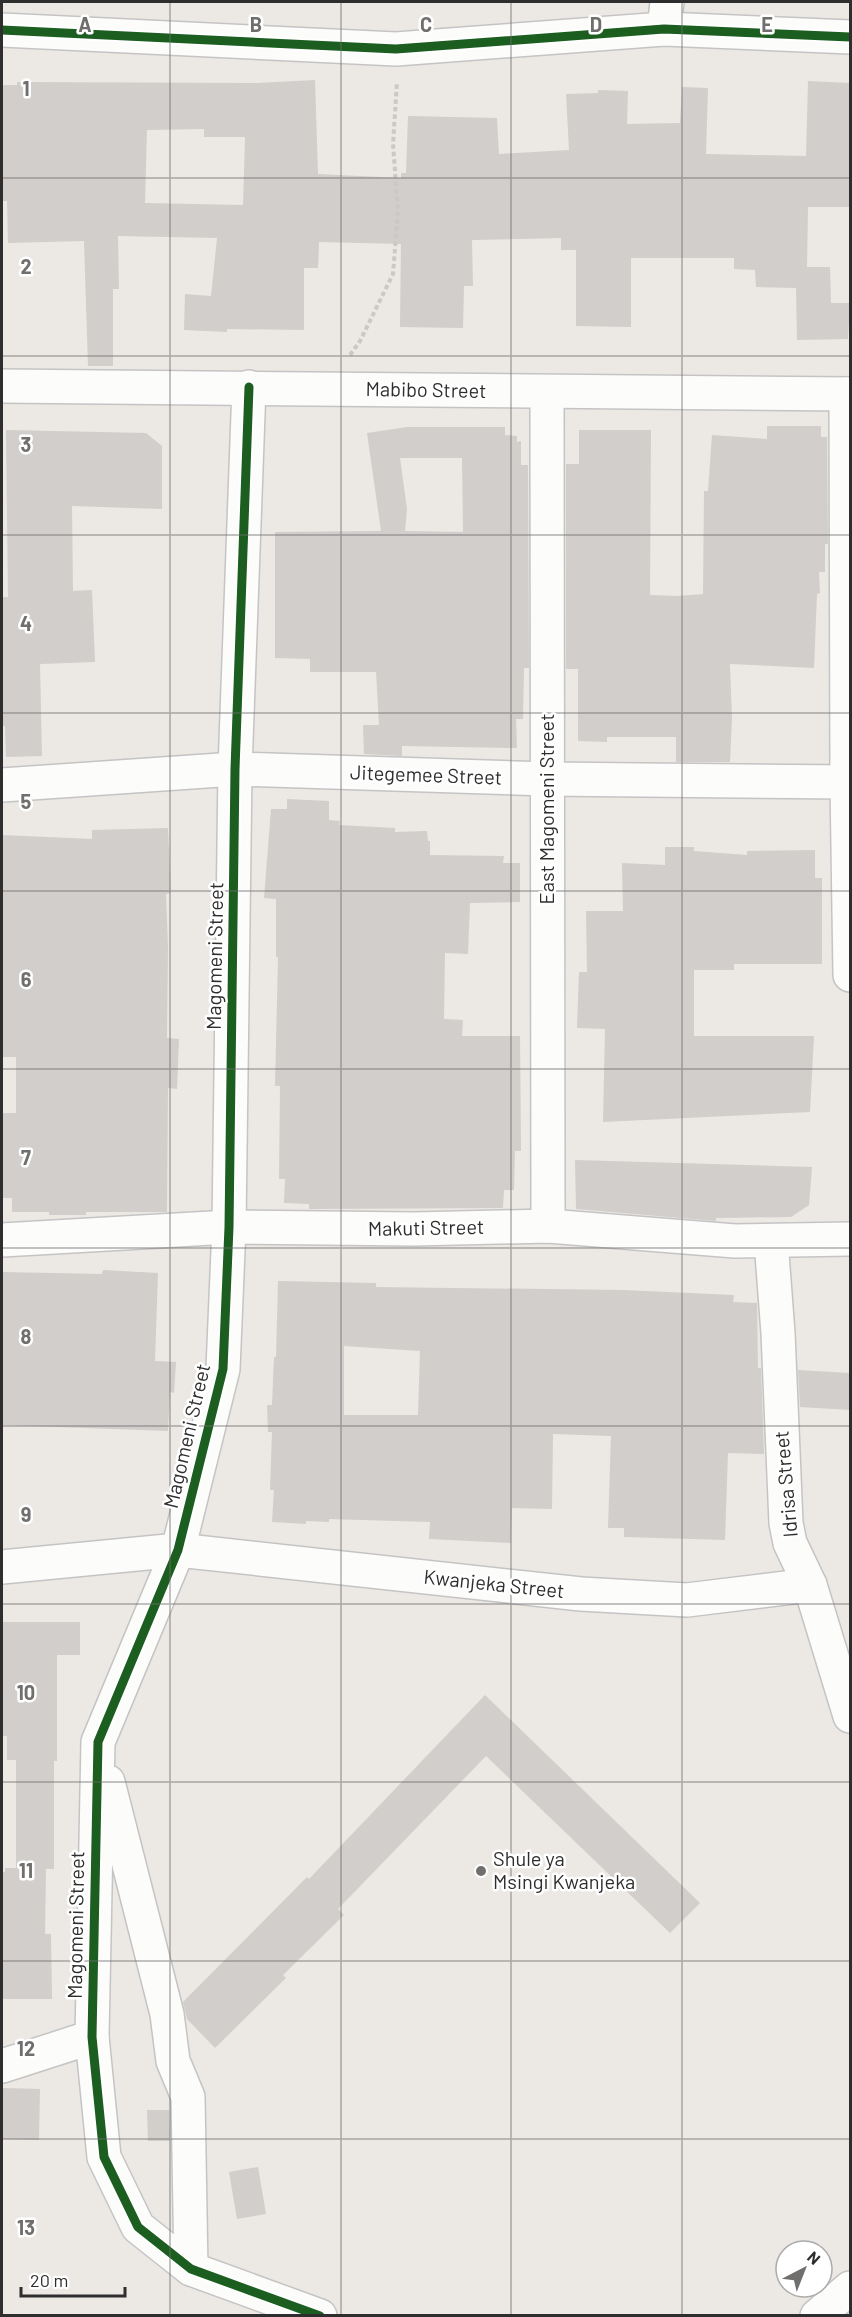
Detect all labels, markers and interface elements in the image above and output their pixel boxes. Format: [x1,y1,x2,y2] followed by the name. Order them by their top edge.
[78,12,92,36] text: A
[250,12,262,36] text: B
[420,12,432,36] text: C
[590,12,602,36] text: D
[761,12,773,36] text: E
[22,76,30,100] text: 1
[20,254,32,278] text: 2
[365,376,487,402] street label: Mabibo Street
[21,432,31,456] text: 3
[20,611,32,635] text: 4
[534,714,558,904] street label: East Magomeni Street
[350,759,502,789] street label: Jitegemee Street
[21,789,32,813] text: 5
[201,882,227,1030] street label: Magomeni Street
[21,967,32,991] text: 6
[21,1145,31,1169] text: 7
[368,1214,484,1240] street label: Makuti Street
[21,1324,32,1348] text: 8
[158,1361,214,1510] street label: Magomeni Street
[768,1430,802,1538] street label: Idrisa Street
[21,1502,31,1526] text: 9
[423,1564,566,1602] street label: Kwanjeka Street
[17,1680,35,1704] text: 10
[493,1846,635,1893] place label: Shule ya Msingi Kwanjeka
[62,1851,88,1999] street label: Magomeni Street
[19,1858,33,1882] text: 11
[474,1864,488,1878] marker: Shule ya Msingi Kwanjeka
[17,2036,35,2060] text: 12
[17,2215,35,2239] text: 13
[774,2239,834,2299] north arrow
[804,2247,825,2268] text: N
[21,2260,124,2298] scale bar
[30,2269,68,2291] text: 20 m

